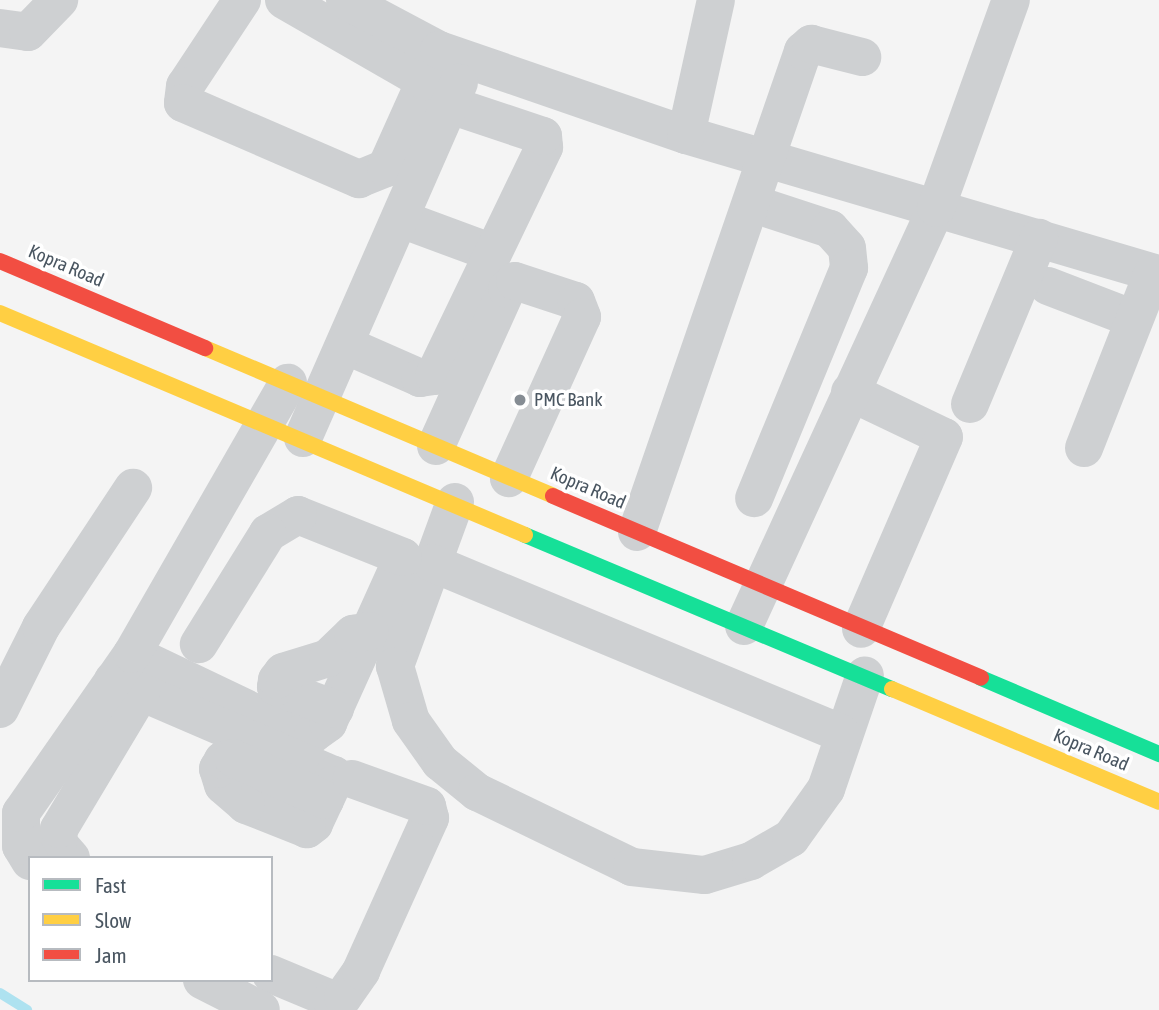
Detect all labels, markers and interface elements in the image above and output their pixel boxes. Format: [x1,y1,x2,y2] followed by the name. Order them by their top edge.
[25,240,107,292] street label: Kopra Road
[534,389,603,411] place label: PMC Bank
[512,392,528,408] marker: PMC Bank
[547,462,629,514] street label: Kopra Road
[1050,724,1132,776] street label: Kopra Road
[28,856,273,982] legend
[95,873,126,897] text: Fast
[95,908,131,932] text: Slow
[95,943,127,967] text: Jam

